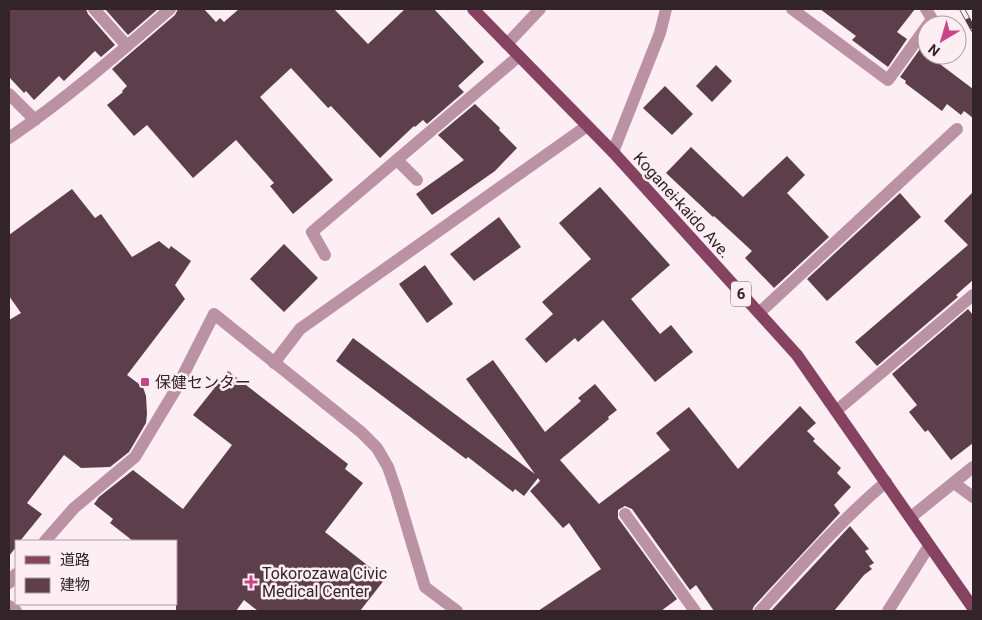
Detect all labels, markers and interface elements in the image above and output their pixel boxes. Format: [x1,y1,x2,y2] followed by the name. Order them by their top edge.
[917,15,967,65] north arrow
[925,41,943,60] text: N
[630,148,734,262] street label: Koganei-kaido Ave.
[731,282,751,306] road number: 6
[155,373,251,392] place label: 保健センター
[139,376,151,388] marker: 保健センター
[15,540,178,605] legend
[60,551,90,569] text: 道路
[262,564,387,601] place label: Tokorozawa Civic Medical Center
[244,575,258,589] marker: Tokorozawa Civic Medical Center
[60,576,90,594] text: 建物

